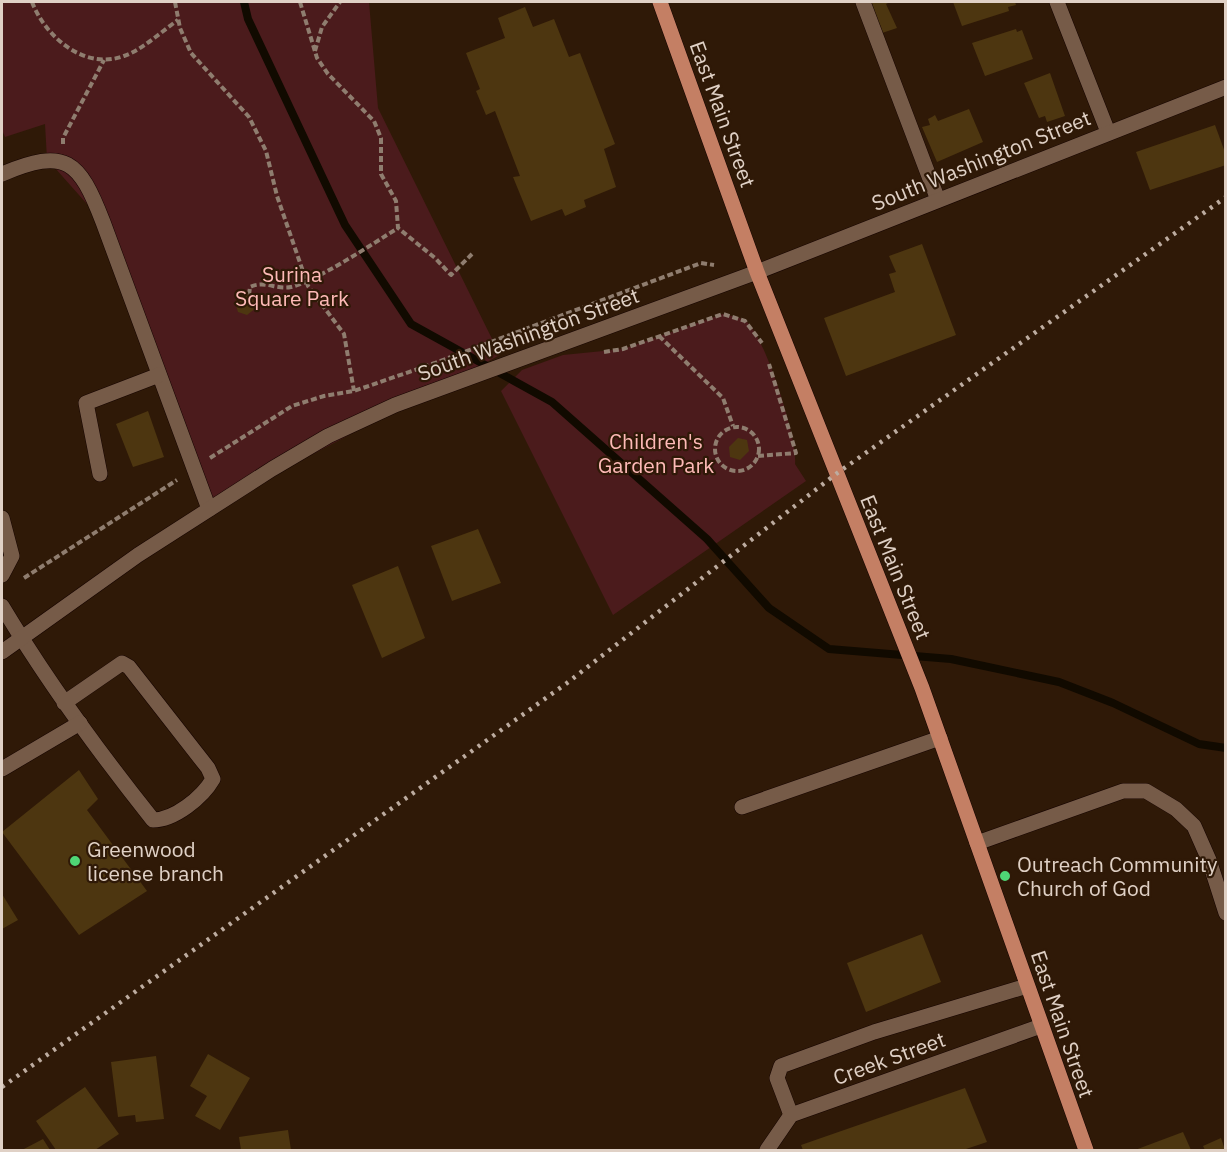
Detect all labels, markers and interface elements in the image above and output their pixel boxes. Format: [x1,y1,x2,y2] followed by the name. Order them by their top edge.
[684,37,762,191] street label: East Main Street
[867,103,1095,217] street label: South Washington Street
[235,260,349,312] park label: Surina Square Park
[413,281,643,387] street label: South Washington Street
[598,427,714,479] park label: Children's Garden Park
[854,490,938,644] street label: East Main Street
[87,835,224,887] place label: Greenwood license branch
[1017,850,1218,902] place label: Outreach Community Church of God
[68,854,82,868] marker: Greenwood license branch
[998,869,1012,883] marker: Outreach Community Church of God
[1025,947,1101,1101] street label: East Main Street
[829,1025,949,1091] street label: Creek Street

